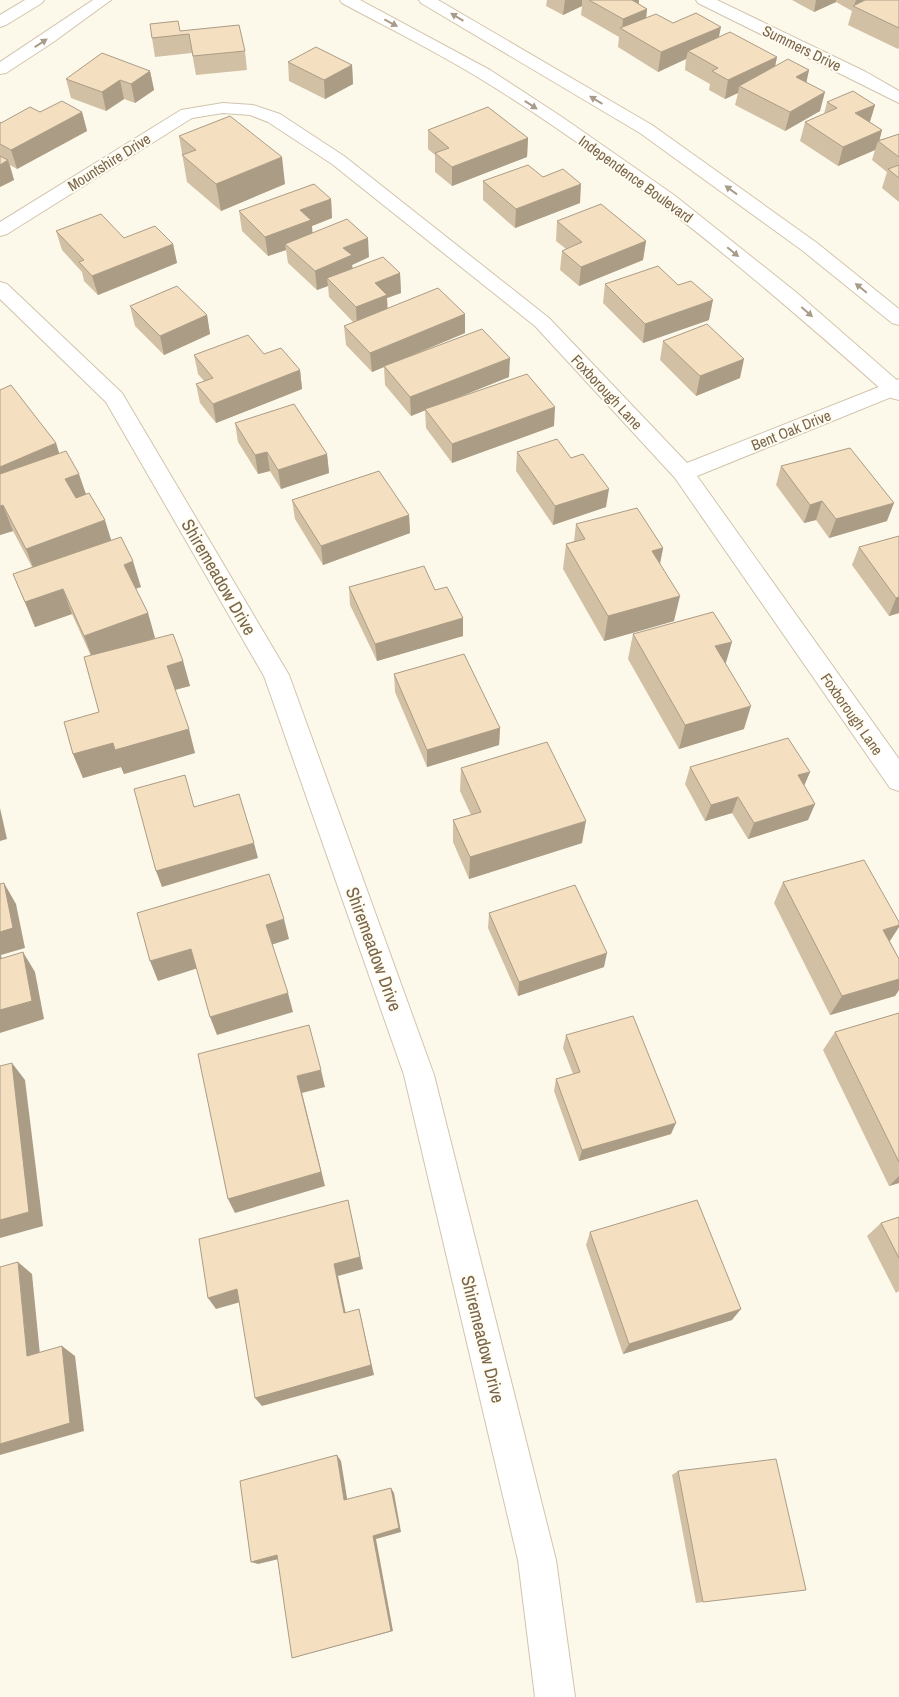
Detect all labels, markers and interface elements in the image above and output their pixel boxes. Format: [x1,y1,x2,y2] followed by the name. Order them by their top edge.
[450,13,463,22] one-way arrow
[384,18,398,27] one-way arrow
[759,20,845,76] street label: Summers Drive
[35,39,48,48] one-way arrow
[590,95,603,104] one-way arrow
[524,100,538,109] one-way arrow
[63,128,155,196] street label: Mountshire Drive
[574,130,698,228] street label: Independence Boulevard
[725,185,738,195] one-way arrow
[726,246,739,257] one-way arrow
[855,282,868,293] one-way arrow
[801,307,814,318] one-way arrow
[567,350,647,434] street label: Foxborough Lane
[748,404,834,455] street label: Bent Oak Drive
[176,514,262,640] street label: Shiremeadow Drive
[816,669,888,759] street label: Foxborough Lane
[340,883,408,1015] street label: Shiremeadow Drive
[455,1273,511,1405] street label: Shiremeadow Drive

